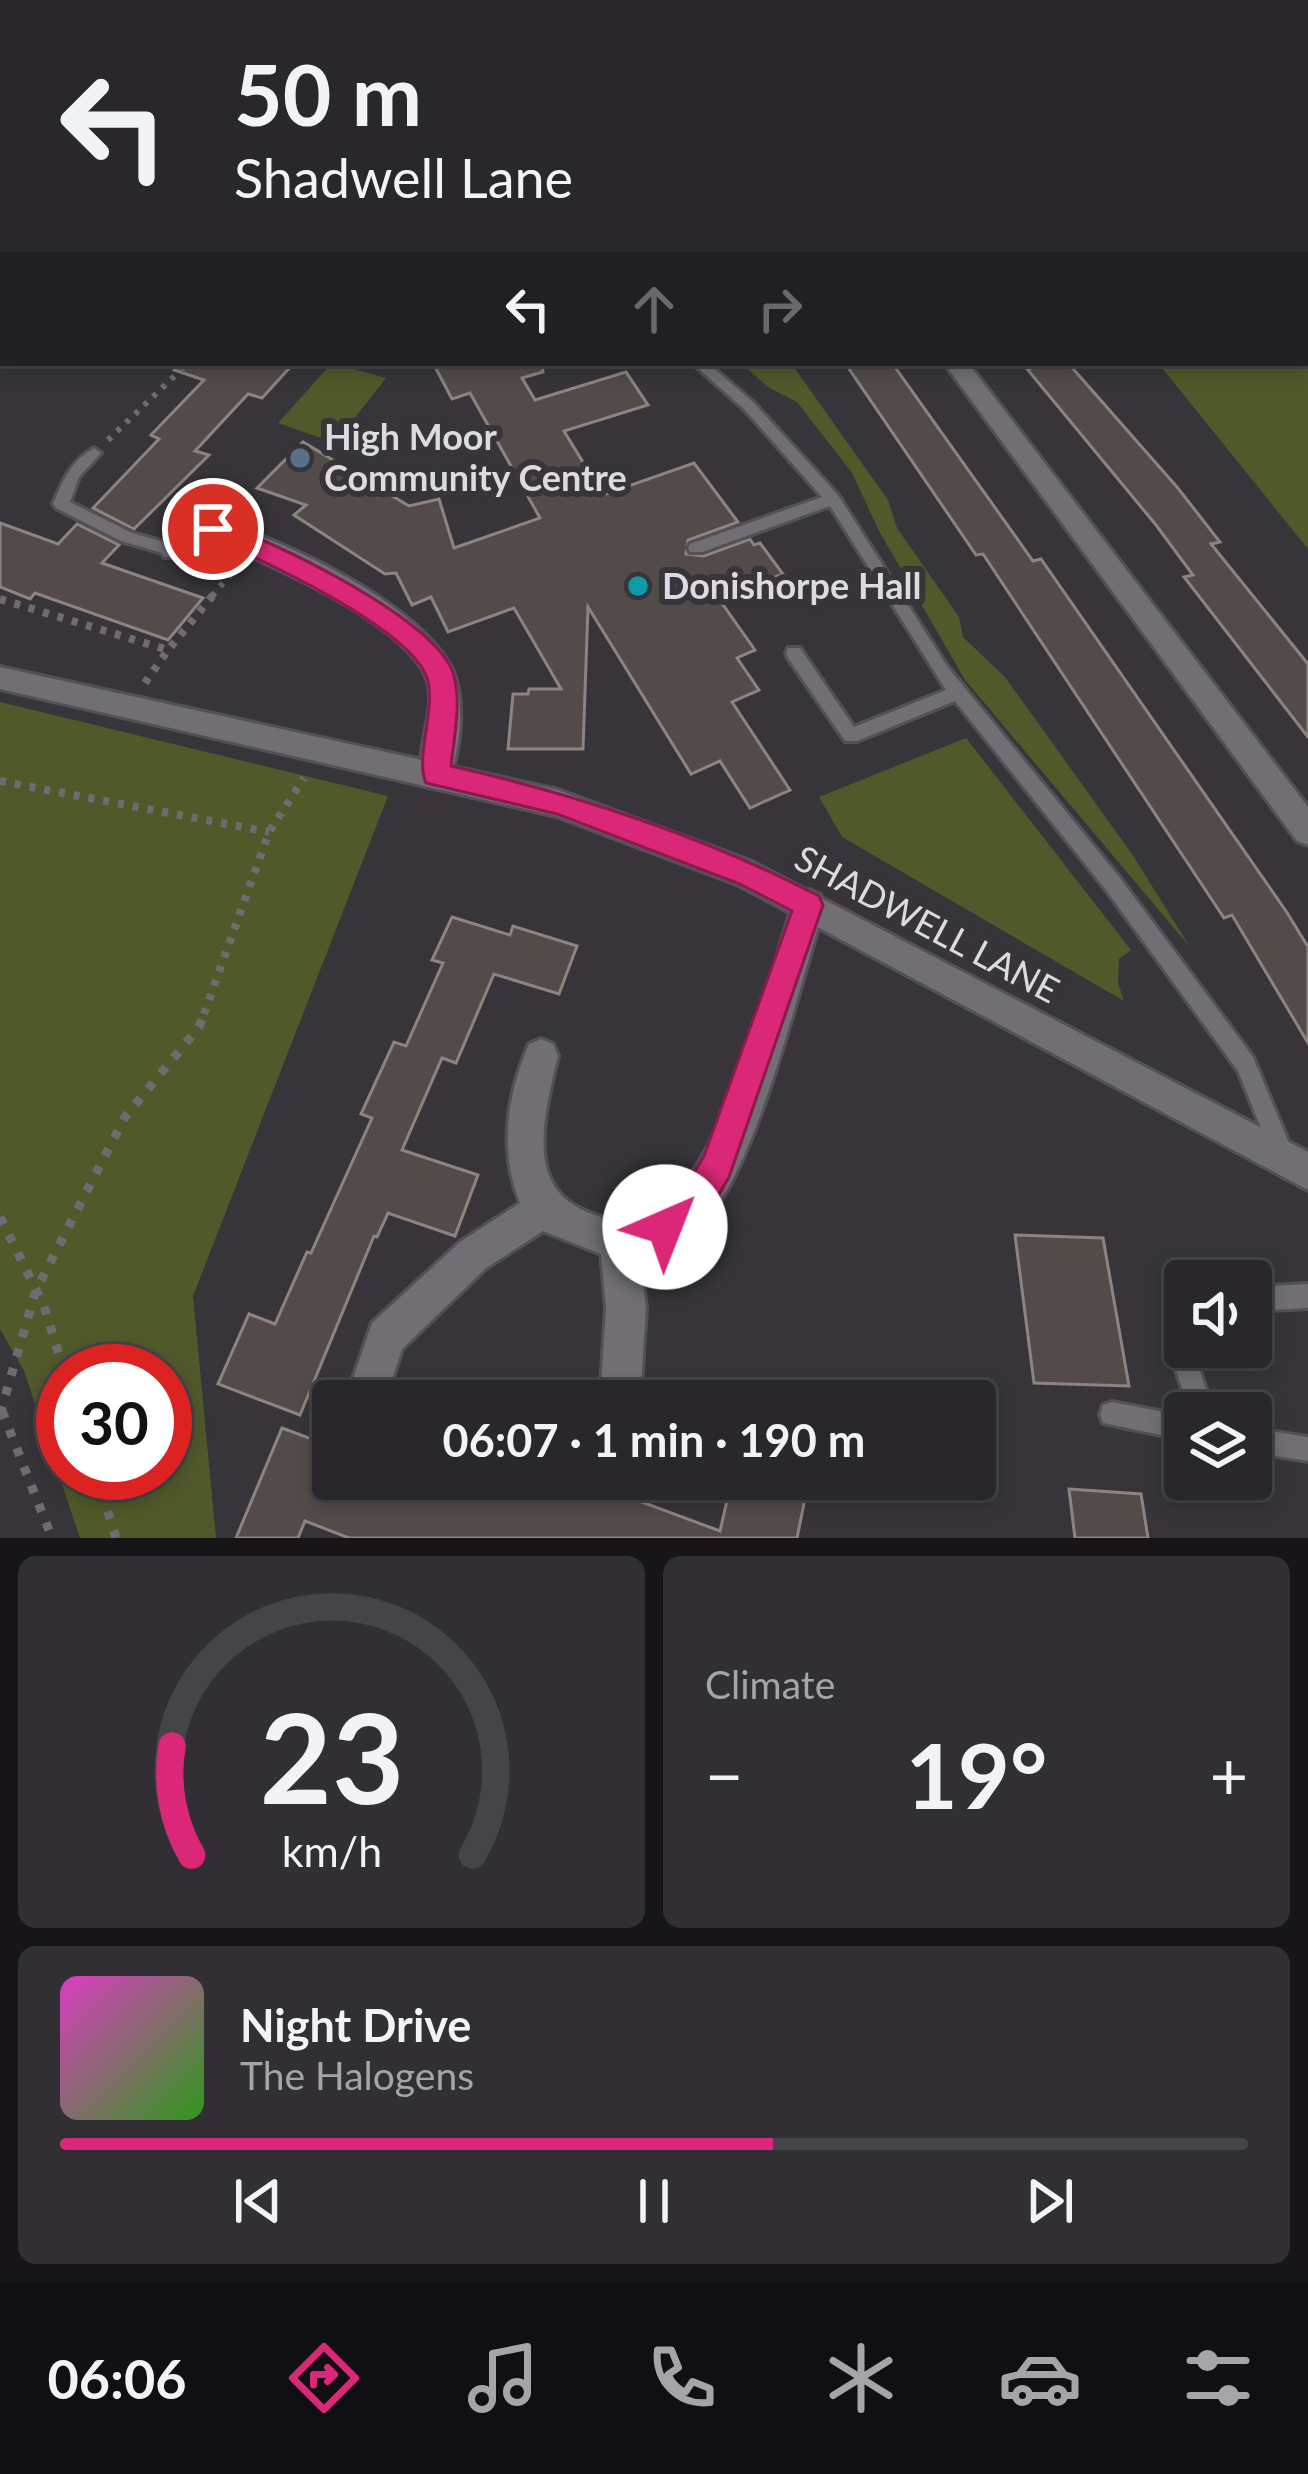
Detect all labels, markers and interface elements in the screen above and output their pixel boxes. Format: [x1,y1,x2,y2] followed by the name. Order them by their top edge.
[234,43,422,144] text: 50 m
[36,48,192,204] icon: left
[234,145,573,210] text: Shadwell Lane
[495,276,561,342] icon: left
[621,276,687,342] icon: ahead
[747,276,813,342] icon: right
[324,414,627,499] place label: High Moor Community Centre
[287,445,313,471] marker: High Moor Community Centre
[162,478,264,580] pin
[180,496,246,562] icon: arrive
[662,563,921,607] place label: Donishorpe Hall
[625,573,651,599] marker: Donishorpe Hall
[788,835,1067,1011] street label: SHADWELL LANE
[602,1164,728,1290] position arrow
[1164,1260,1272,1500] map controls
[1164,1260,1272,1368] button: sound
[36,1344,192,1500] speed limit sign: 30
[1164,1392,1272,1500] button: layers
[443,1413,865,1467] text: 06:07 · 1 min · 190 m
[705,1661,835,1707] text: Climate
[259,1681,404,1831] text: 23
[906,1720,1047,1828] text: 19°
[705,1735,743,1814] text: −
[1210,1735,1248,1814] text: +
[281,1825,382,1876] text: km/h
[240,1998,471,2052] text: Night Drive
[240,2052,474,2098] text: The Halogens
[225,2168,291,2234] icon: previous
[621,2168,687,2234] icon: pause
[1017,2168,1083,2234] icon: next
[282,2336,366,2420] icon: directions
[461,2336,545,2420] icon: music
[640,2336,724,2420] icon: phone
[819,2336,903,2420] icon: climate
[998,2336,1082,2420] icon: car
[1176,2336,1260,2420] icon: filters
[47,2346,187,2411] text: 06:06

